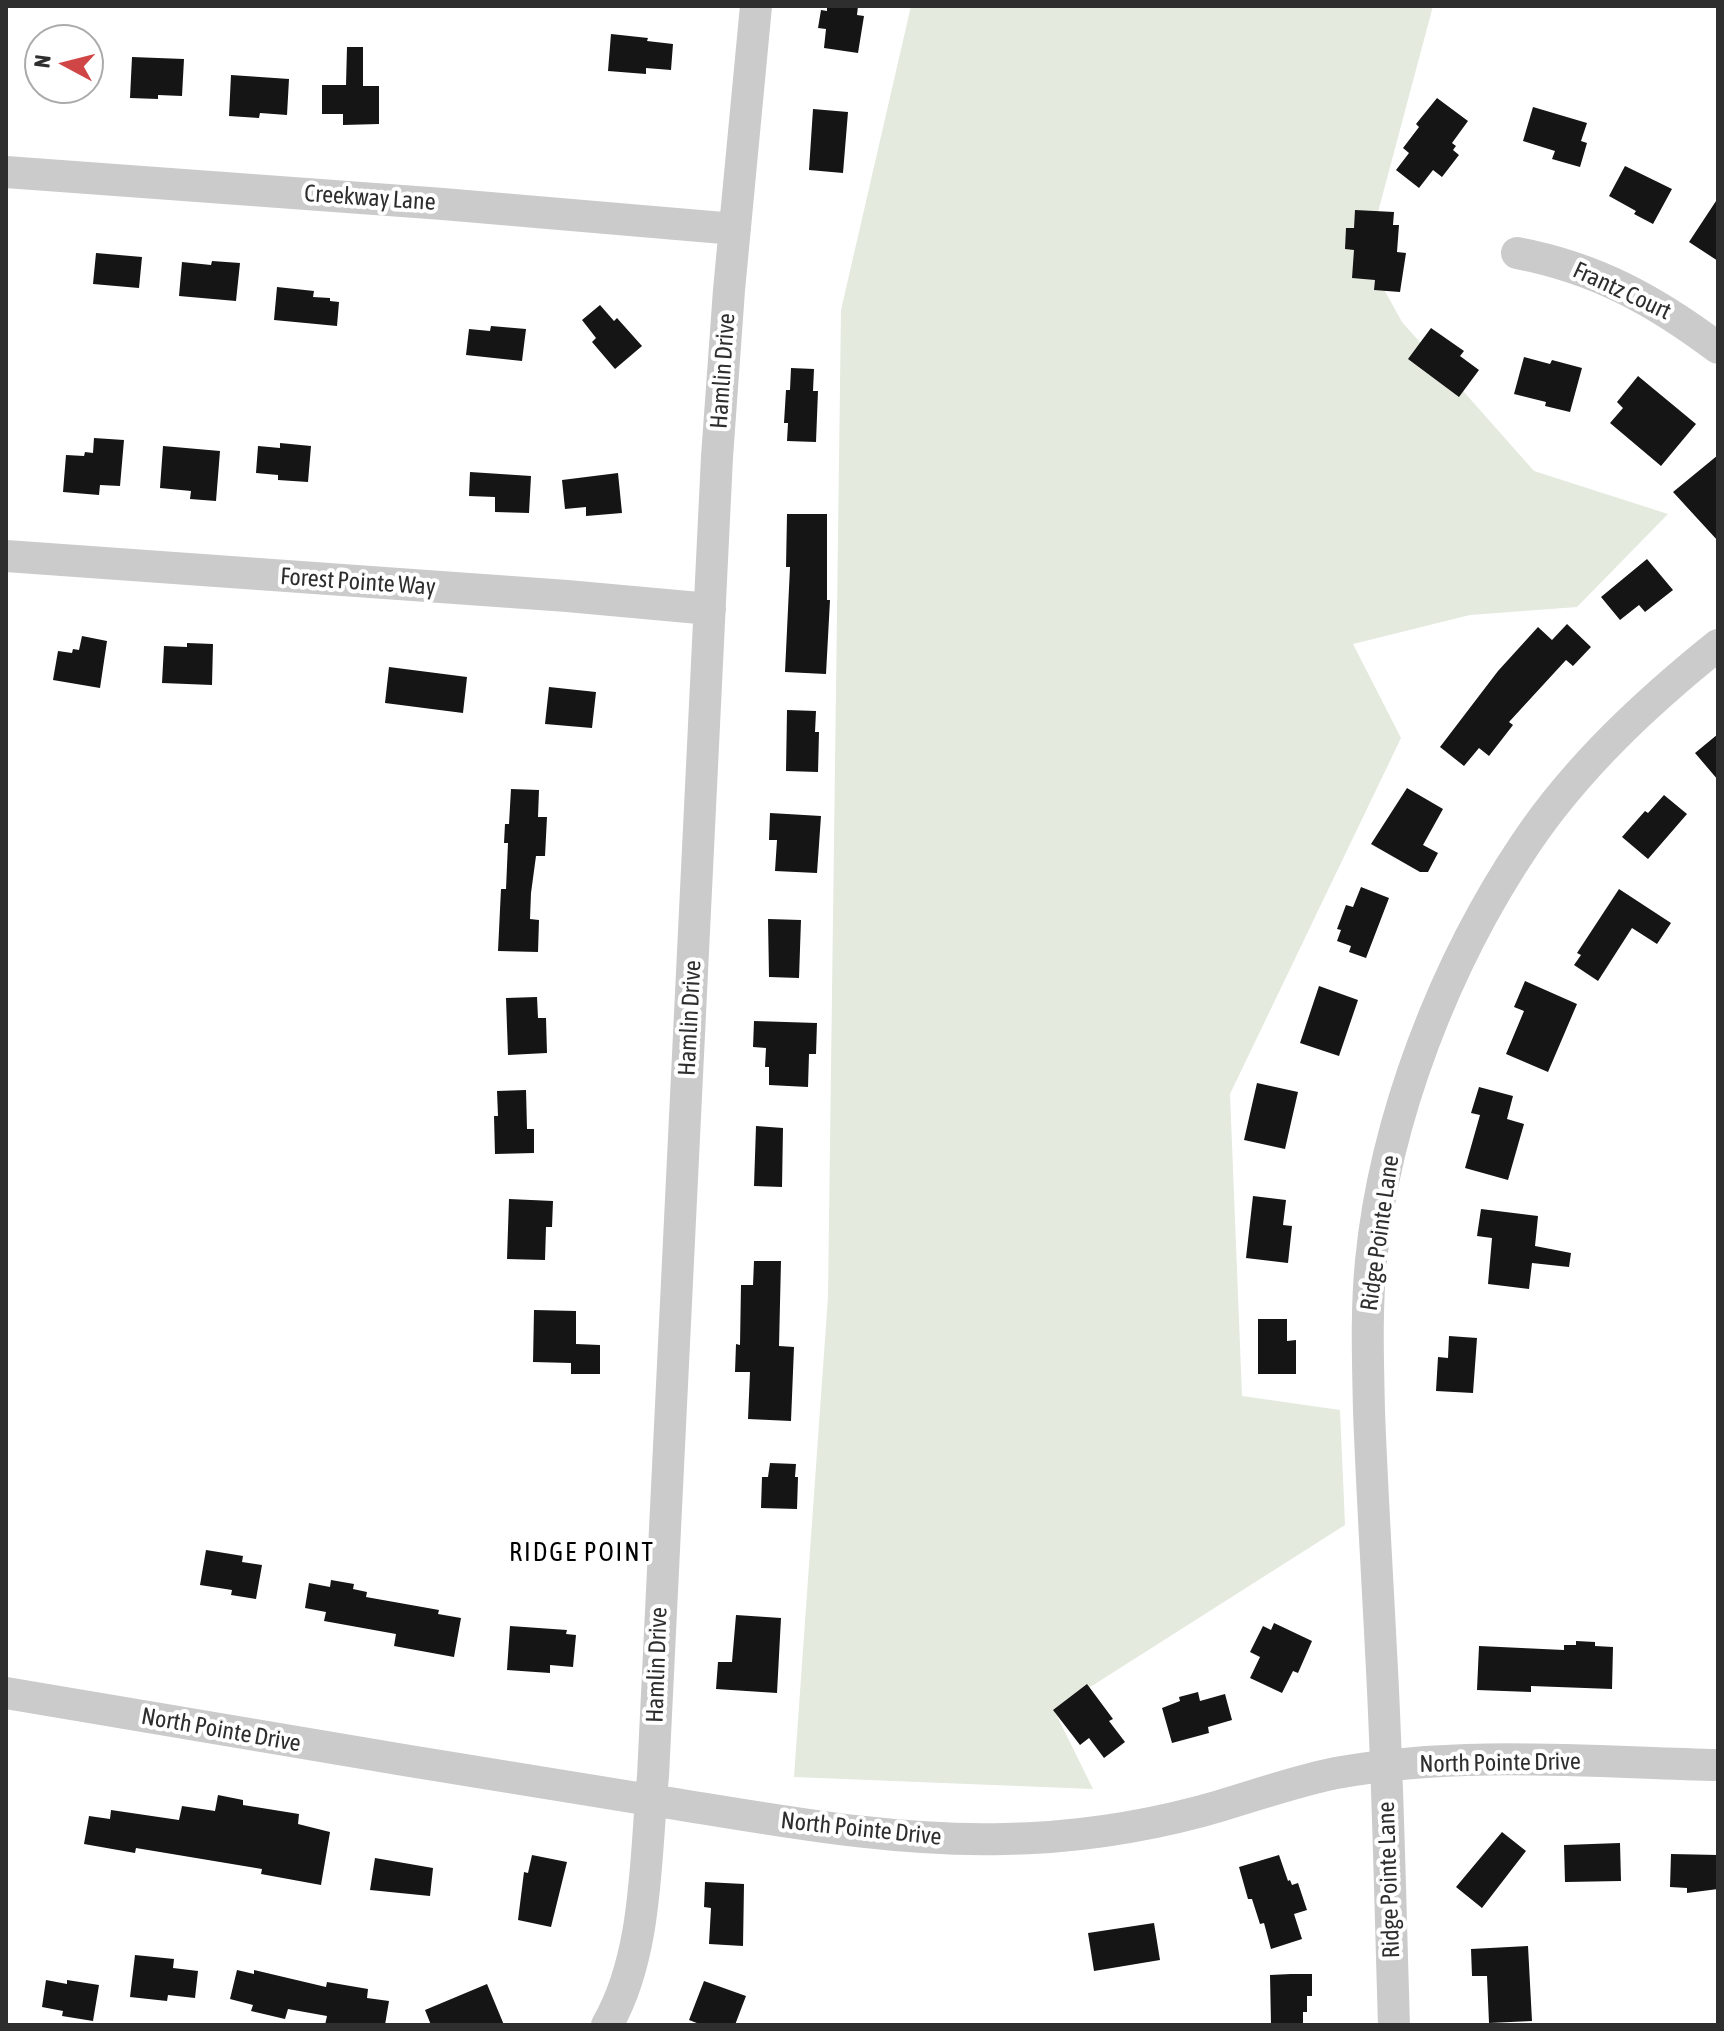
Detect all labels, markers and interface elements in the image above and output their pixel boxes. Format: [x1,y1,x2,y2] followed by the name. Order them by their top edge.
[24,24,104,104] north arrow
[28,53,56,69] text: N
[303,179,437,217] street label: Creekway Lane
[1568,256,1676,326] street label: Frantz Court
[705,312,741,430] street label: Hamlin Drive
[279,562,437,602] street label: Forest Pointe Way
[673,959,707,1077] street label: Hamlin Drive
[1355,1153,1405,1313] street label: Ridge Pointe Lane
[509,1537,655,1569] district label: RIDGE POINT
[641,1607,673,1723] street label: Hamlin Drive
[139,1702,303,1758] street label: North Pointe Drive
[1419,1747,1581,1779] street label: North Pointe Drive
[1372,1801,1406,1959] street label: Ridge Pointe Lane
[779,1806,943,1852] street label: North Pointe Drive

